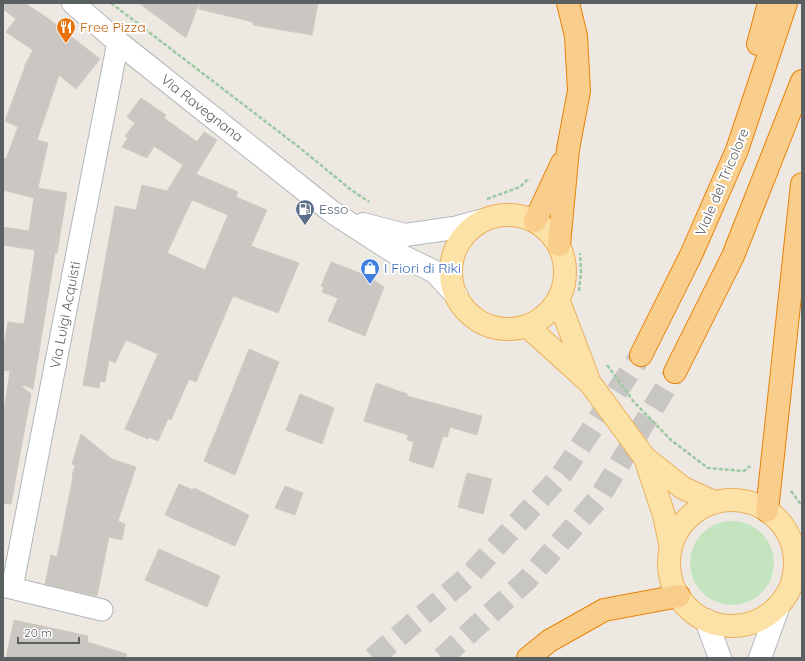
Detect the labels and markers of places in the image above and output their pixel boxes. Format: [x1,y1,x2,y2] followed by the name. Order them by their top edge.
[55,16,77,44] restaurant icon: Free Pizza
[80,18,146,36] place label: Free Pizza
[294,198,316,226] fuel station icon: Esso
[319,200,349,218] place label: Esso
[359,257,381,285] shop icon: I Fiori di Riki
[384,259,461,277] place label: I Fiori di Riki

